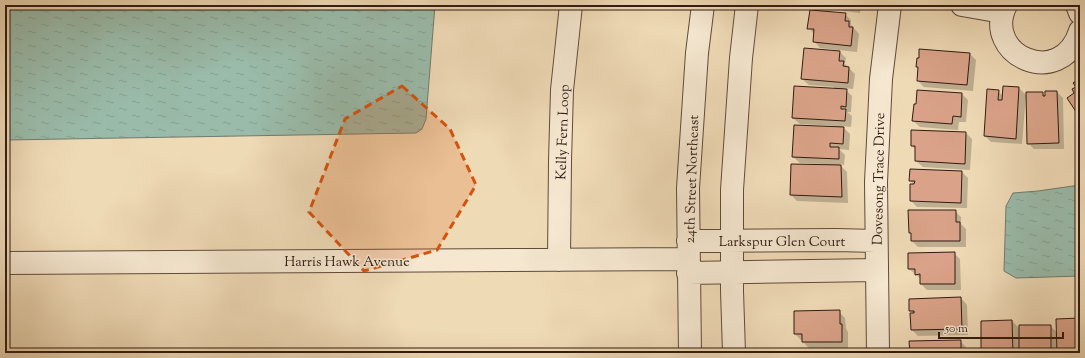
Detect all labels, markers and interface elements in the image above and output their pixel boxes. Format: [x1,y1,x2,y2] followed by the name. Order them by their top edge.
[552,84,576,180] street label: Kelly Fern Loop
[869,113,891,245] street label: Dovesong Trace Drive
[681,114,705,244] street label: 24th Street Northeast
[719,233,846,253] street label: Larkspur Glen Court
[284,253,410,273] street label: Harris Hawk Avenue
[939,314,1063,340] scale bar
[944,320,968,338] text: 50 m

